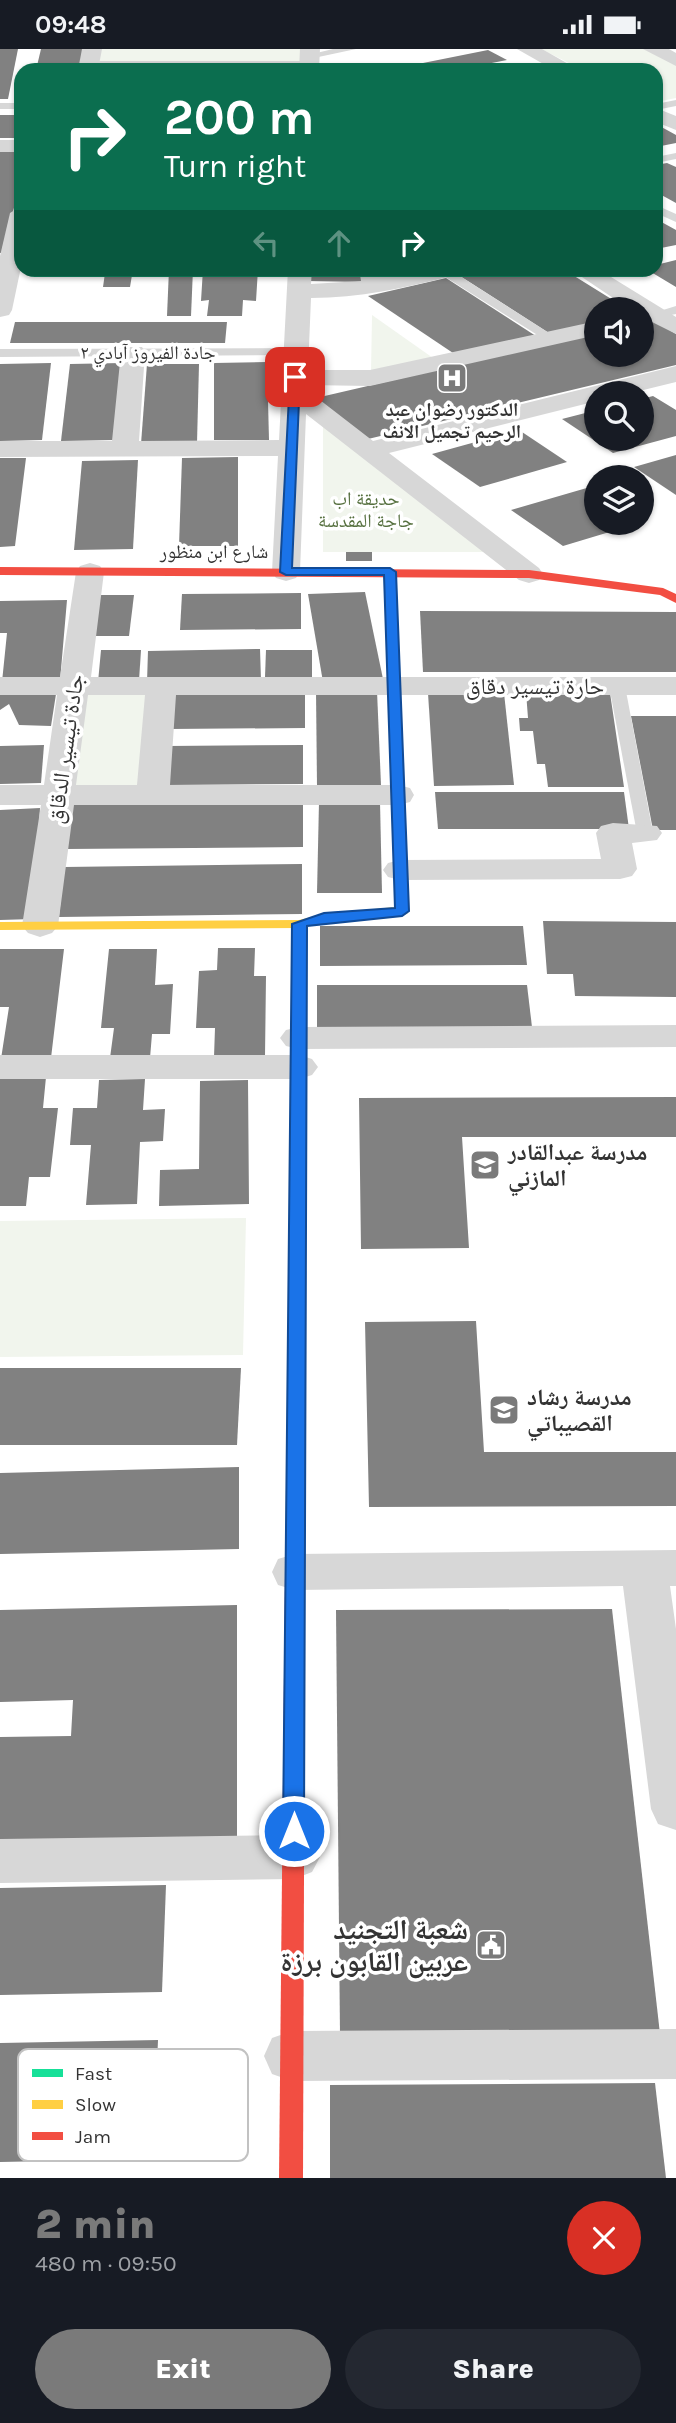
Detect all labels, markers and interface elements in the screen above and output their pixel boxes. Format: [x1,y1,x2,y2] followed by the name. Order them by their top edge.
[35,9,107,40] text: 09:48
[164,89,315,146] text: 200 m
[49,91,140,182] icon: right
[164,148,306,185] text: Turn right
[247,224,285,262] icon: left
[320,224,358,262] icon: ahead
[393,224,431,262] icon: right
[584,297,654,535] map controls
[584,297,654,367] button: sound
[80,342,216,368] street label: جادة الفيروز آبادي ٢
[265,347,325,407] pin
[276,358,314,396] icon: arrive
[435,361,469,395] hospital icon: الدكتور رضوان عبد الرحيم تجميل الانف
[584,381,654,451] button: search
[383,399,521,444] place label: الدكتور رضوان عبد الرحيم تجميل الانف
[584,465,654,535] button: layers
[318,488,414,532] park label: حديقة اب جاجة المقدسة
[159,541,268,563] street label: شارع ابن منظور
[42,672,89,826] street label: جادة تيسير الدقاق
[466,673,604,700] street label: حارة تيسير دقاق
[507,1139,647,1197] place label: مدرسة عبدالقادر المازني
[468,1148,502,1182] school or university icon: مدرسة عبدالقادر المازني
[527,1384,632,1442] place label: مدرسة رشاد القصيباتي
[487,1393,521,1427] school or university icon: مدرسة رشاد القصيباتي
[257,1794,331,1868] position arrow
[281,1913,468,1979] place label: شعبة التجنيد عربين القابون برزة
[474,1928,508,1962] public building icon: شعبة التجنيد عربين القابون برزة
[18,2049,248,2161] legend
[75,2063,112,2085] text: Fast
[75,2094,116,2116] text: Slow
[75,2126,111,2148] text: Jam
[35,2199,155,2249] text: 2 min
[567,2201,641,2275] button: close
[35,2250,177,2277] text: 480 m · 09:50
[35,2329,331,2409] button: Exit
[345,2329,641,2409] button: Share

